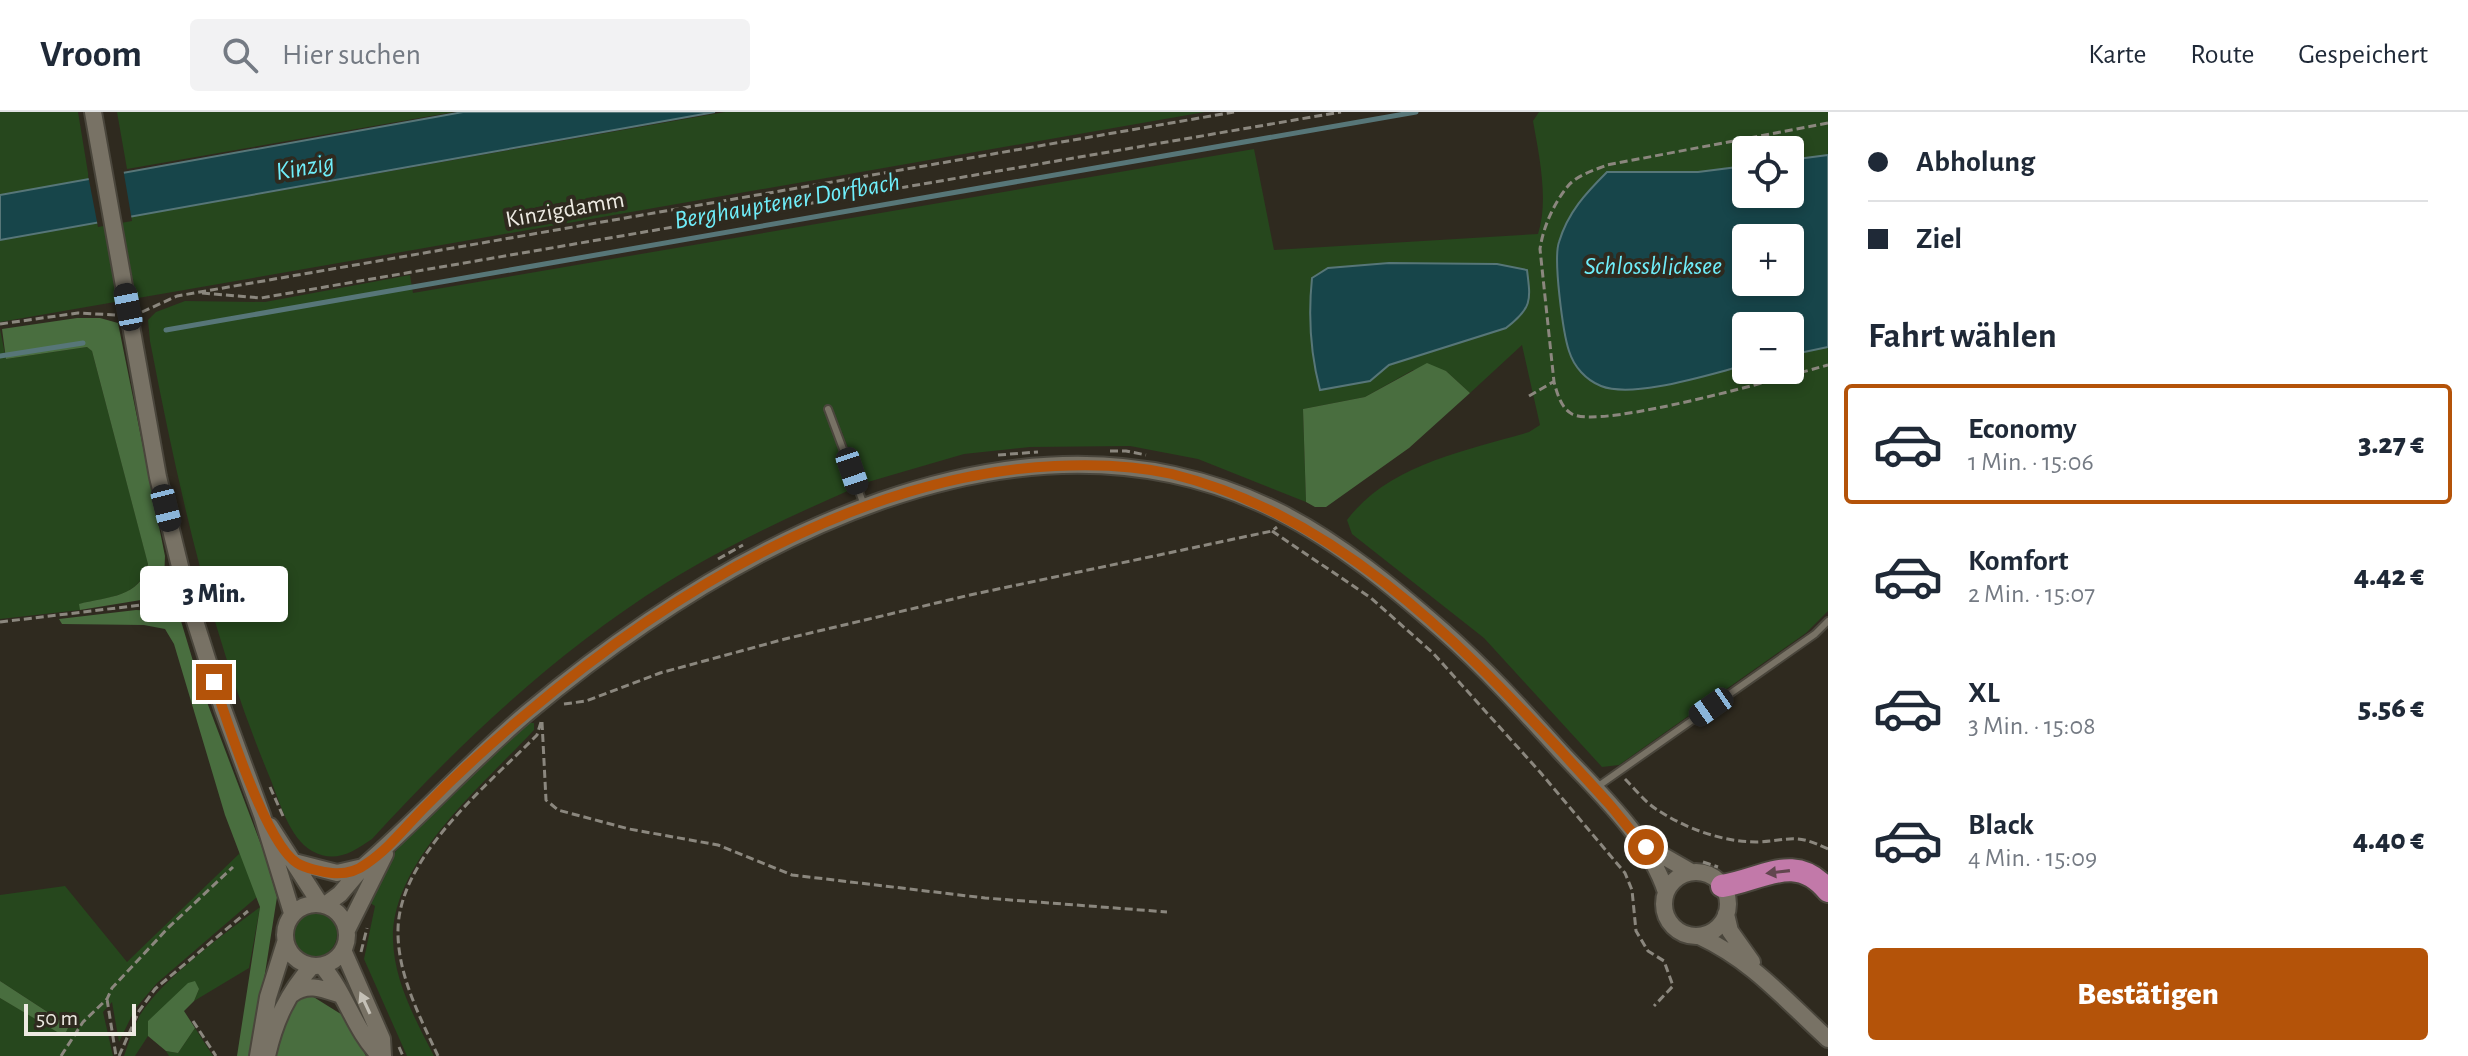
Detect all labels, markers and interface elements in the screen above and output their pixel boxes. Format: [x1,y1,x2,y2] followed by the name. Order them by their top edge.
[190,19,750,91] search box
[218,33,262,77] icon: search
[40,36,142,74] text: Vroom
[282,40,421,70] text: Hier suchen
[2088,41,2146,69] text: Karte
[2190,41,2254,69] text: Route
[2298,41,2428,69] text: Gespeichert
[1732,136,1804,384] map controls
[1732,136,1804,208] button: locate
[1916,147,2035,177] text: Abholung
[274,149,336,185] water label: Kinzig
[672,168,902,234] water label: Berghauptener Dorfbach
[504,188,626,232] street label: Kinzigdamm
[1732,224,1804,296] button: +
[1916,224,1962,254] text: Ziel
[1584,253,1722,279] water label: Schlossblicksee
[112,281,144,333] car
[1732,312,1804,384] button: −
[1868,318,2057,354] text: Fahrt wählen
[1872,408,1944,480] icon: car
[1968,414,2077,444] text: Economy
[2358,429,2424,459] text: 3.27 €
[833,444,871,498] car
[1968,449,2094,475] text: 1 Min. · 15:06
[149,482,183,534] car
[1872,540,1944,612] icon: car
[1968,546,2068,576] text: Komfort
[2354,561,2424,591] text: 4.42 €
[140,566,288,622] callout: 3 Min.
[183,581,245,607] text: 3 Min.
[1968,581,2095,607] text: 2 Min. · 15:07
[196,664,232,700] route end
[1872,672,1944,744] icon: car
[1968,678,2000,708] text: XL
[1684,683,1738,731] car
[2358,693,2424,723] text: 5.56 €
[1968,713,2096,739] text: 3 Min. · 15:08
[1872,804,1944,876] icon: car
[1968,810,2034,840] text: Black
[2353,825,2424,855] text: 4.40 €
[1628,829,1664,865] route start
[1968,845,2097,871] text: 4 Min. · 15:09
[1765,866,1790,879] one-way arrow
[1868,948,2428,1040] button: Bestätigen
[358,991,372,1014] one-way arrow
[24,1000,136,1036] scale bar
[36,1007,78,1029] text: 50 m

